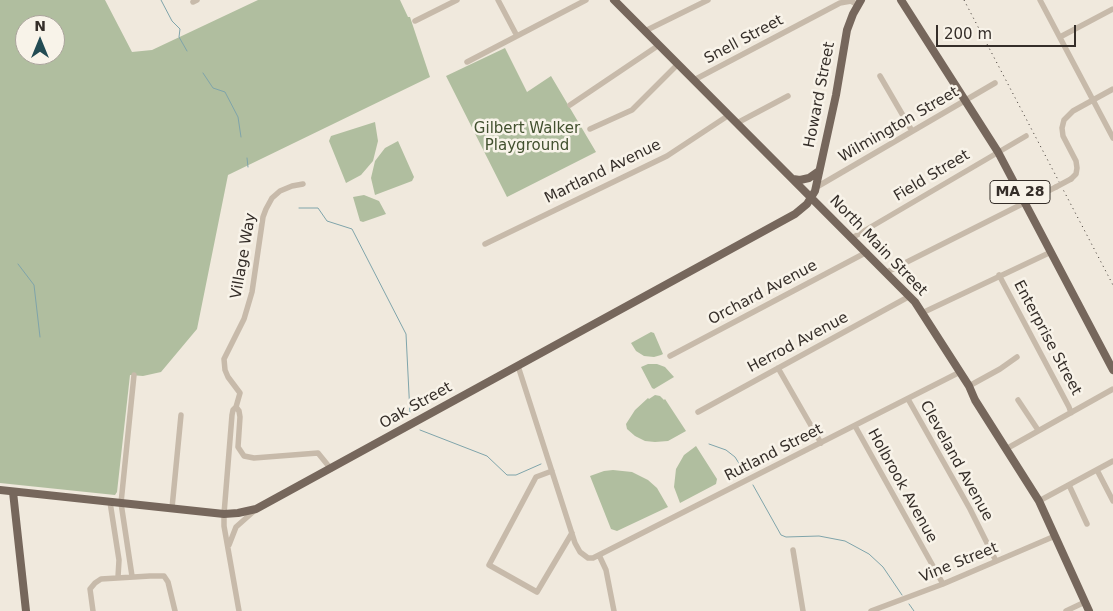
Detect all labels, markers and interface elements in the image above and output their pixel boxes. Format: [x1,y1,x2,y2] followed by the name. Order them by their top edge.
[701,12,787,68] street label: Snell Street
[15,15,65,65] north arrow
[938,15,1078,47] scale bar
[34,18,46,34] text: N
[944,25,992,43] text: 200 m
[801,40,839,150] street label: Howard Street
[836,83,962,167] street label: Wilmington Street
[474,120,580,155] park label: Gilbert Walker Playground
[542,136,664,208] street label: Martland Avenue
[891,146,973,206] street label: Field Street
[990,180,1050,203] road number: MA 28
[825,192,931,300] street label: North Main Street
[228,212,260,300] street label: Village Way
[706,257,820,329] street label: Orchard Avenue
[1009,277,1085,399] street label: Enterprise Street
[745,309,851,377] street label: Herrod Avenue
[377,379,455,433] street label: Oak Street
[915,398,997,524] street label: Cleveland Avenue
[722,420,826,486] street label: Rutland Street
[863,426,941,546] street label: Holbrook Avenue
[917,539,1001,587] street label: Vine Street

